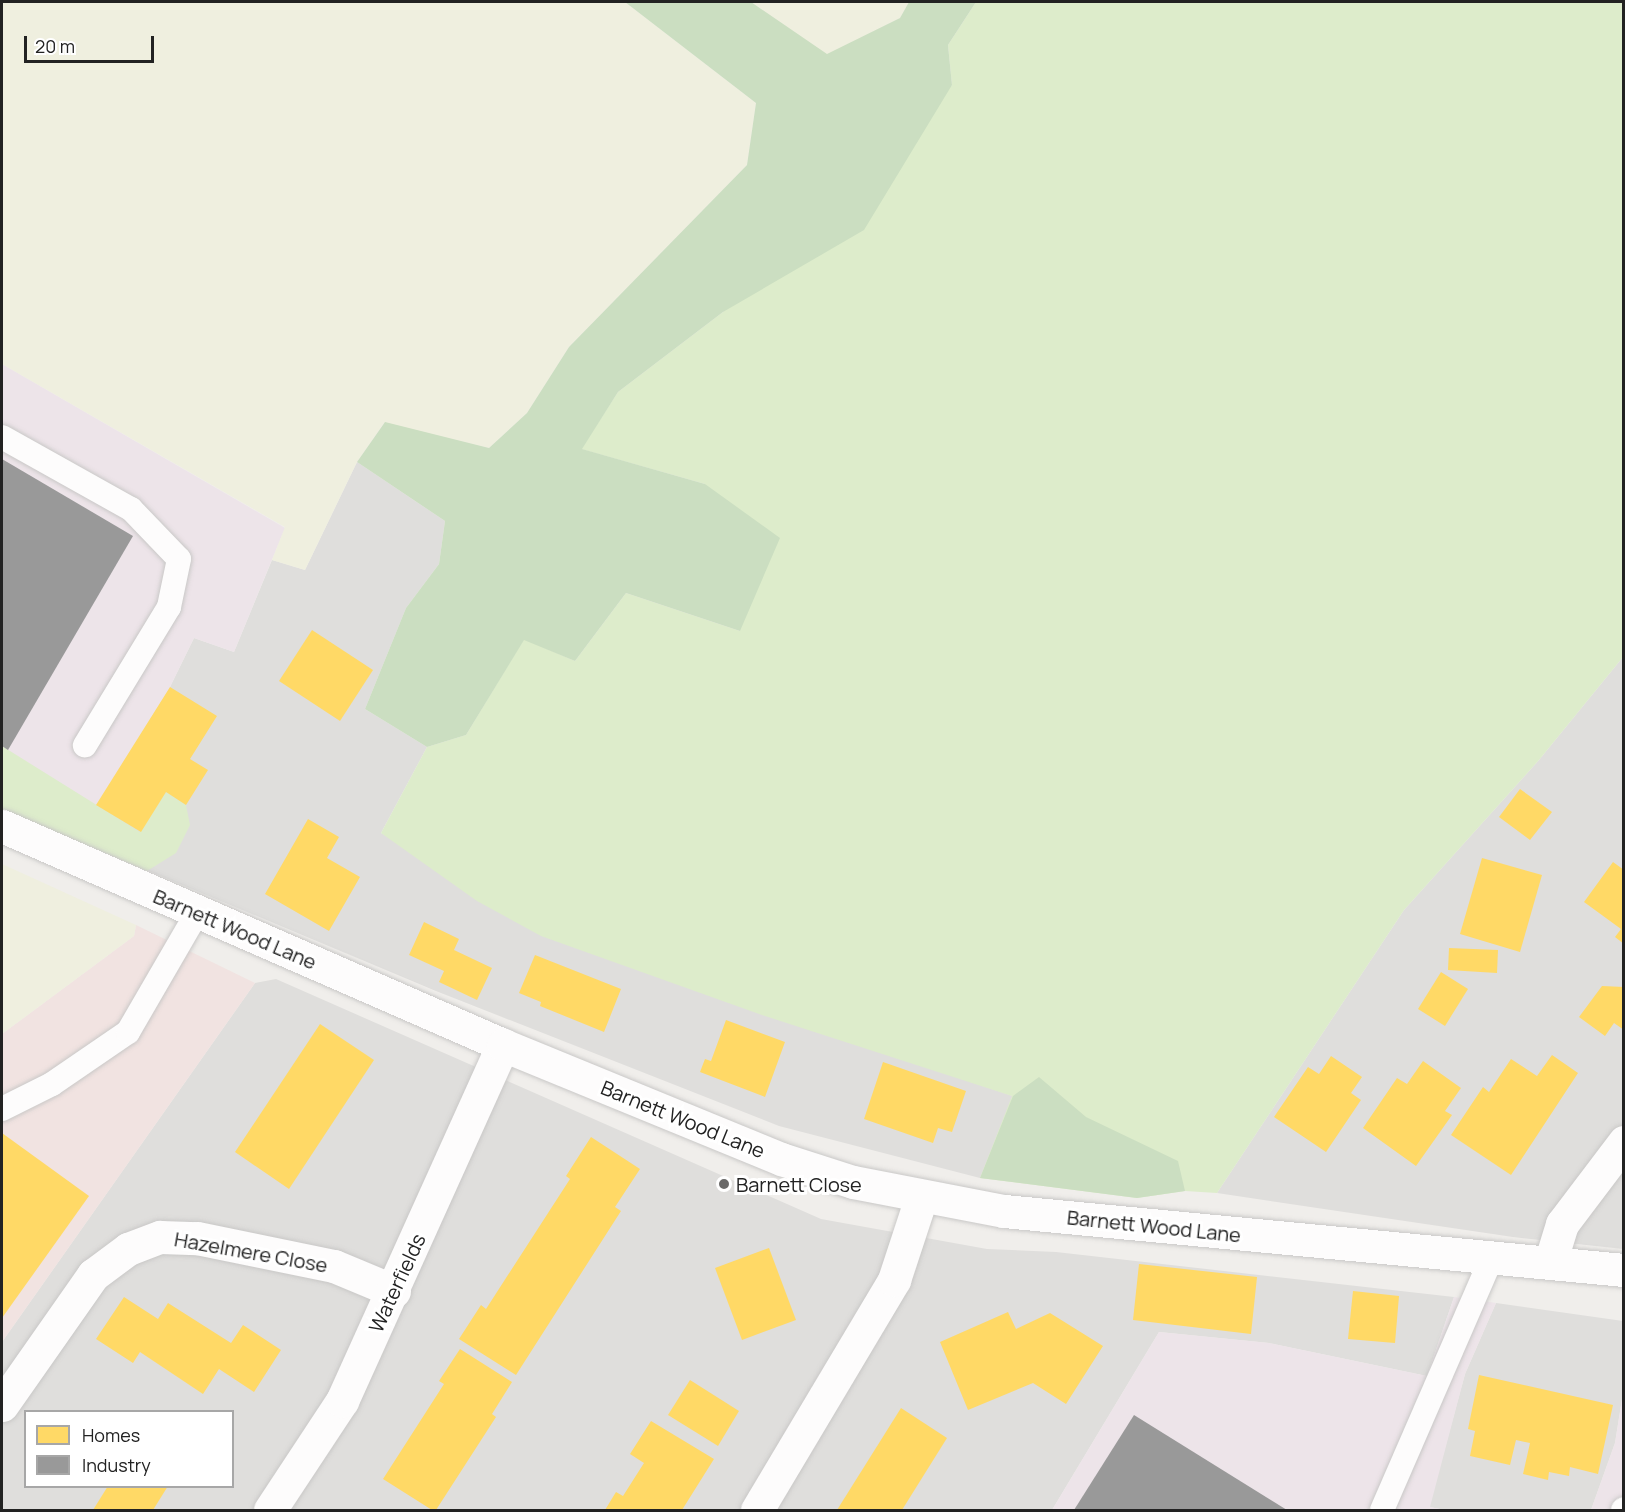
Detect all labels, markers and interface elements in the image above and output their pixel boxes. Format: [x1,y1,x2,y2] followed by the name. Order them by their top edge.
[27,24,158,62] scale bar
[35,34,75,58] text: 20 m
[150,884,320,974] street label: Barnett Wood Lane
[597,1075,769,1163] street label: Barnett Wood Lane
[736,1172,862,1196] place label: Barnett Close
[717,1177,731,1191] marker: Barnett Close
[1066,1205,1242,1247] street label: Barnett Wood Lane
[173,1227,329,1277] street label: Hazelmere Close
[364,1230,430,1336] street label: Waterfields
[24,1410,234,1488] legend
[82,1423,140,1447] text: Homes
[82,1453,151,1477] text: Industry

